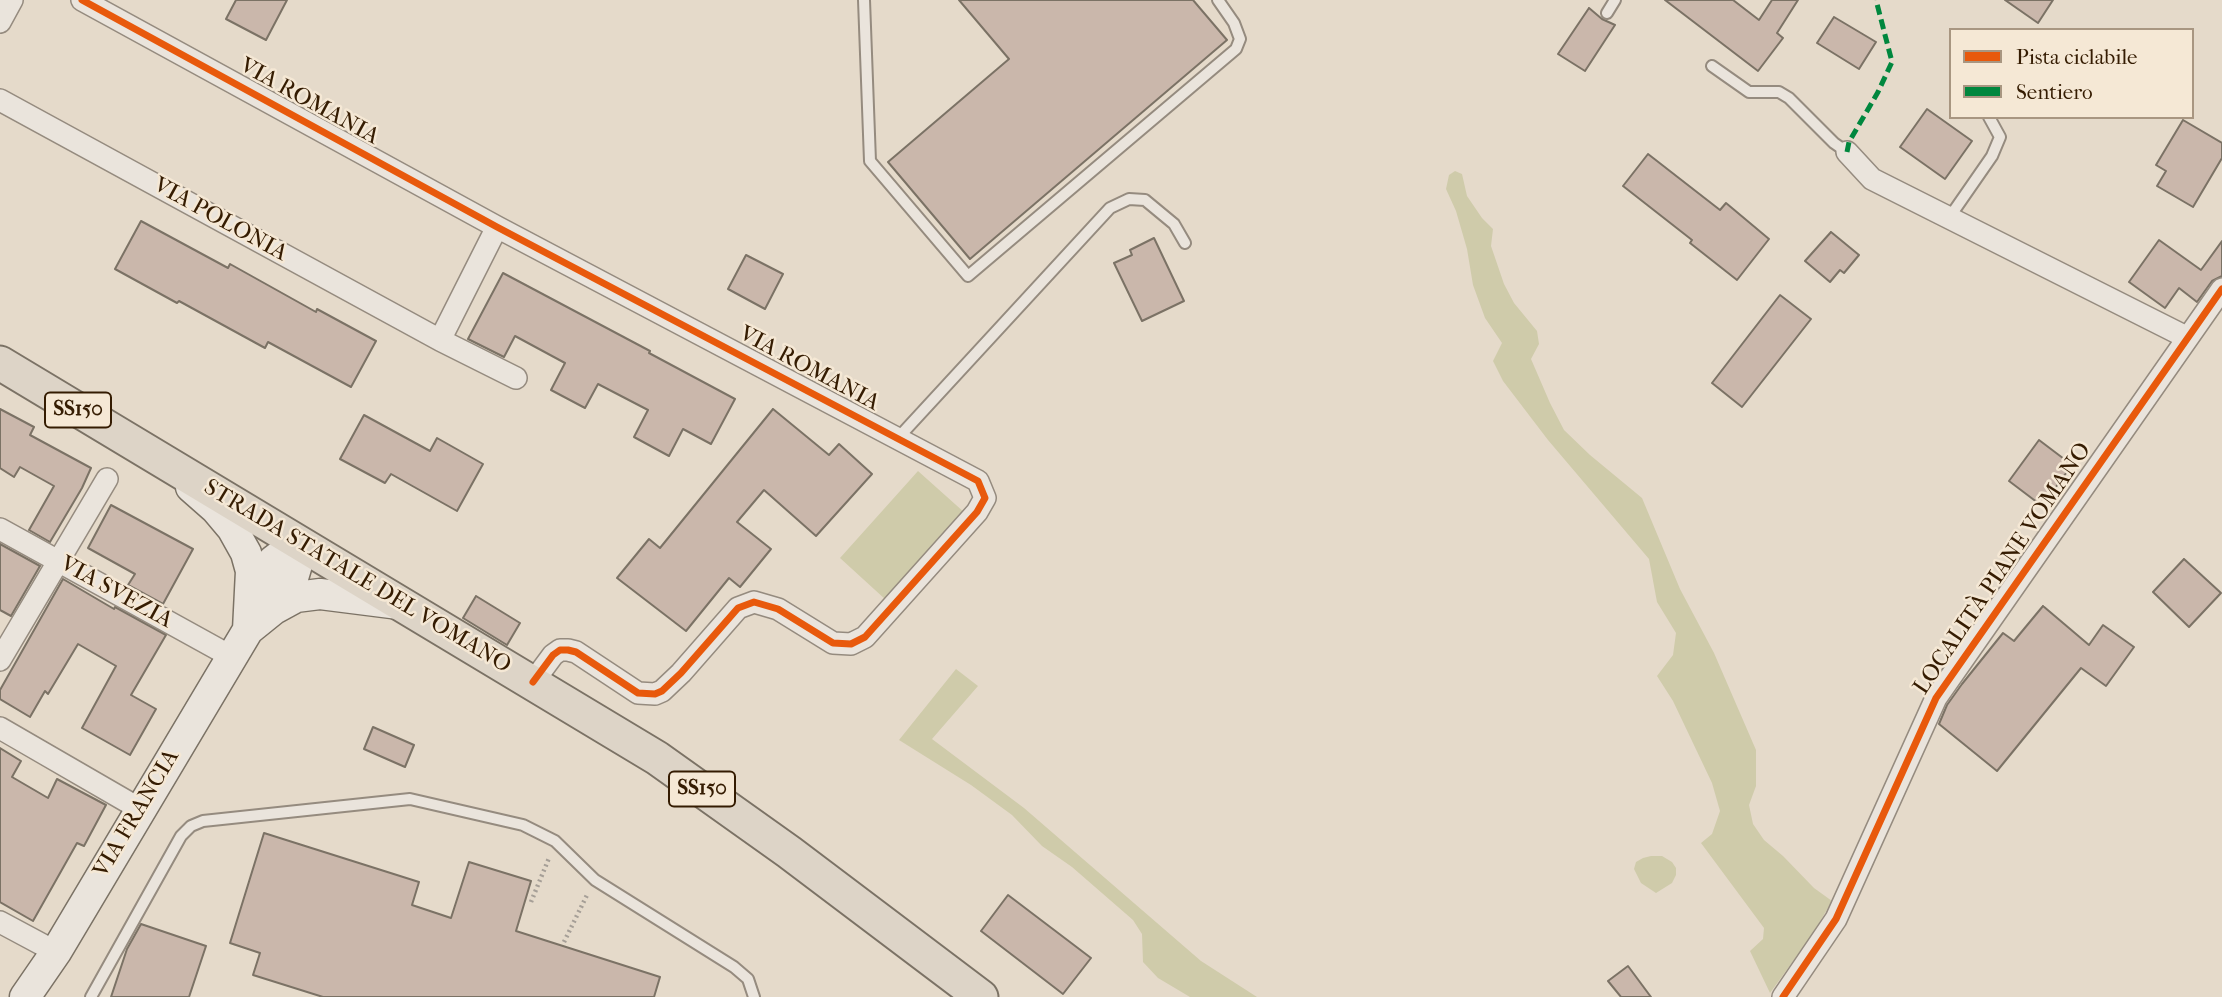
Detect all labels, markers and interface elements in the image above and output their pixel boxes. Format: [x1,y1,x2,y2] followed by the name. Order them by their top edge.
[1949,28,2194,119] legend
[2016,45,2137,69] text: Pista ciclabile
[235,52,383,152] street label: VIA ROMANIA
[2016,80,2093,104] text: Sentiero
[148,172,292,268] street label: VIA POLONIA
[734,320,884,418] street label: VIA ROMANIA
[45,392,111,428] road number: SS150
[1908,438,2098,700] street label: LOCALITÀ PIANE VOMANO
[198,474,516,680] street label: STRADA STATALE DEL VOMANO
[55,551,177,635] street label: VIA SVEZIA
[88,745,186,883] street label: VIA FRANCIA
[669,772,735,806] road number: SS150

